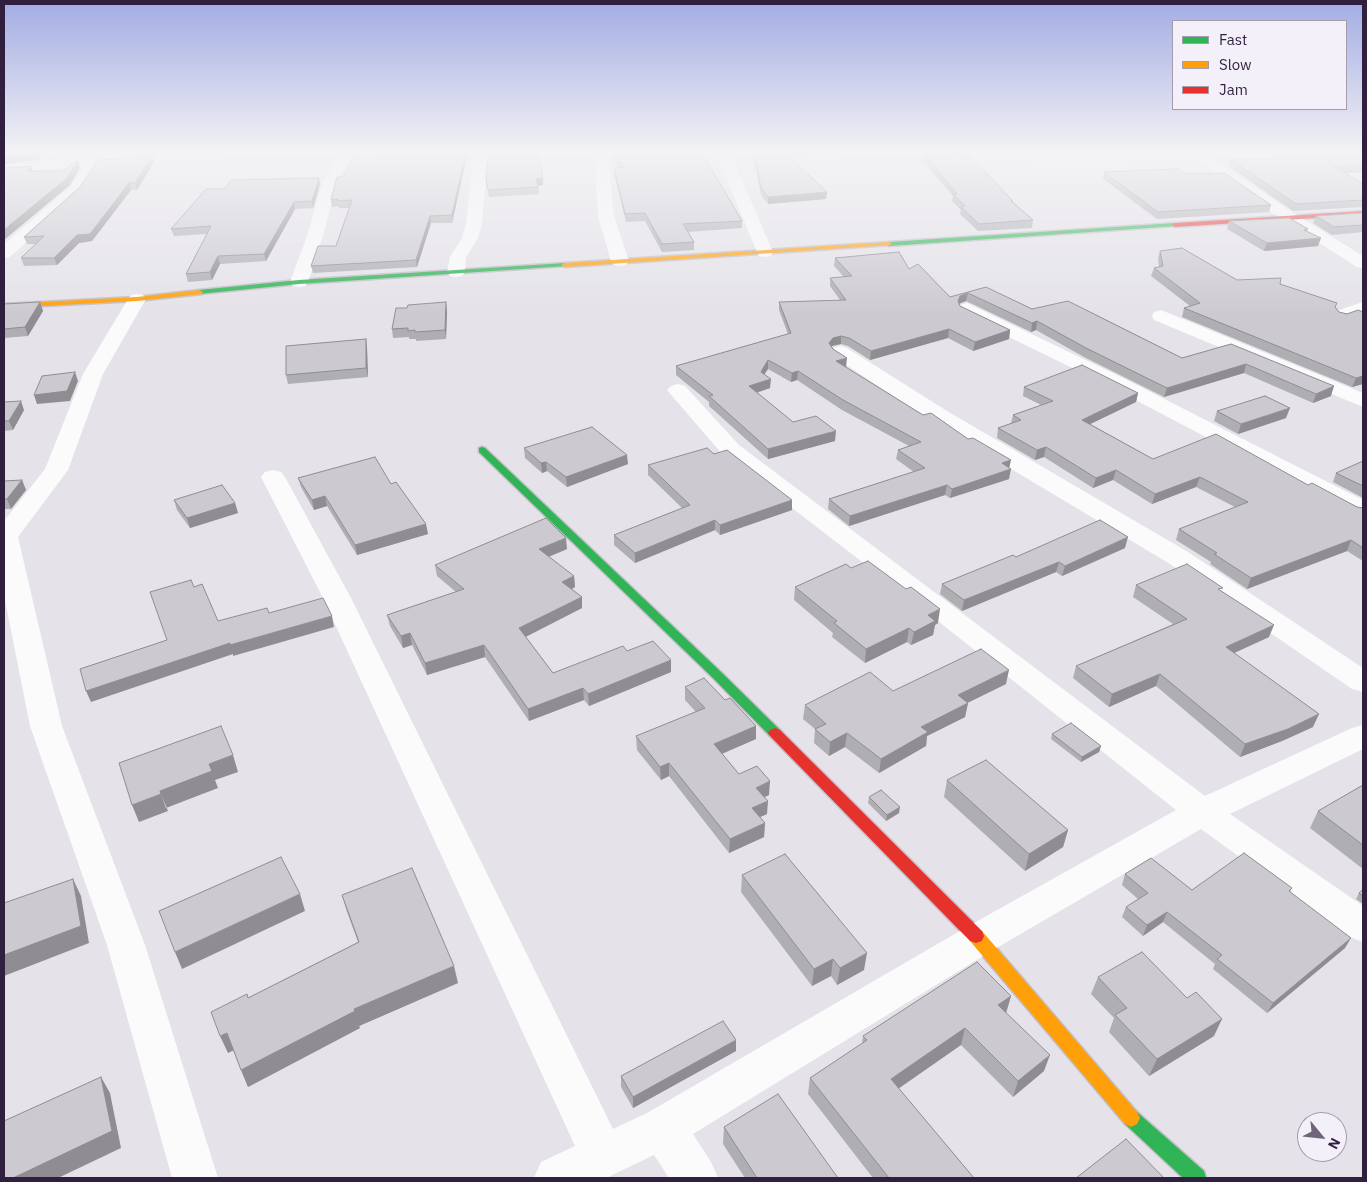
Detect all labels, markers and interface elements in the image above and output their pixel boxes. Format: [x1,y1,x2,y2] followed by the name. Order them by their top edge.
[1172,20,1347,110] legend
[1219,30,1247,49] text: Fast
[1219,55,1252,74] text: Slow
[1219,80,1248,99] text: Jam
[1297,1112,1347,1162] north arrow
[1324,1135,1345,1152] text: N

